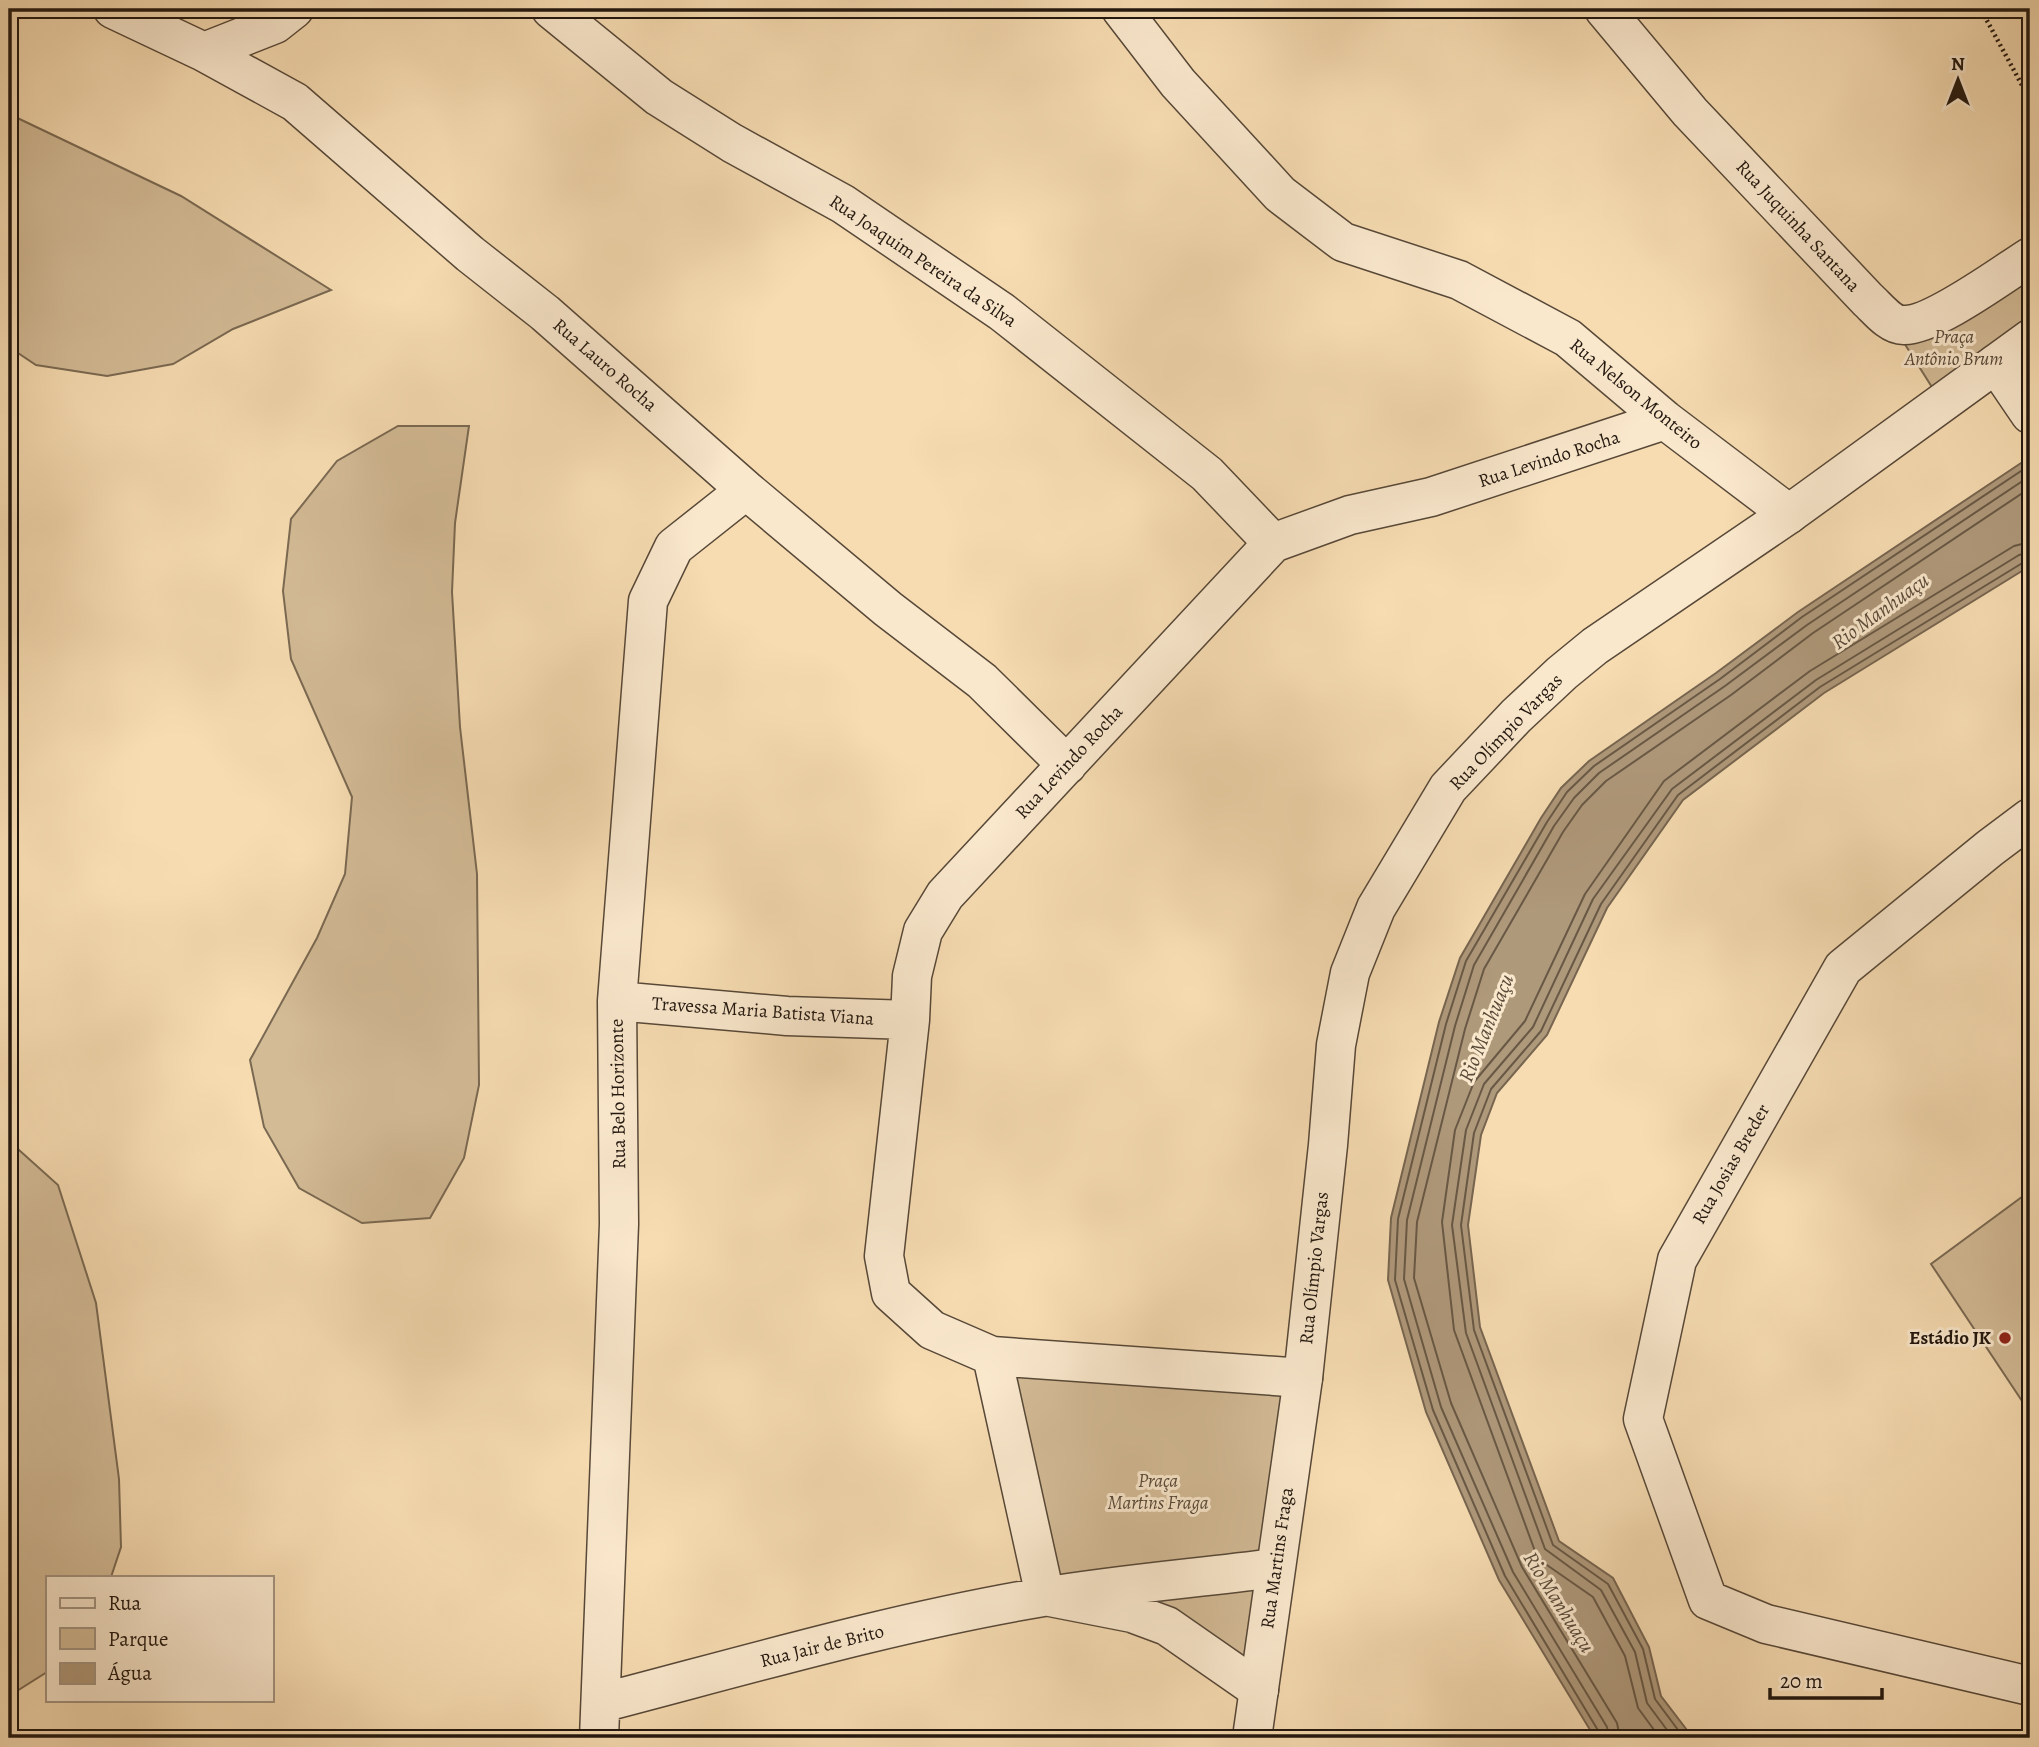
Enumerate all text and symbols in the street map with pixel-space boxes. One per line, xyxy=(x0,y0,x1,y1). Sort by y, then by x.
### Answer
north arrow xyxy=(1924,46,1994,116)
text: N xyxy=(1951,51,1965,77)
street label: Rua Juquinha Santana xyxy=(1730,154,1866,298)
street label: Rua Joaquim Pereira da Silva xyxy=(824,188,1022,334)
street label: Rua Lauro Rocha xyxy=(547,312,663,418)
park label: Praça Antônio Brum xyxy=(1904,324,2003,372)
street label: Rua Nelson Monteiro xyxy=(1564,332,1708,456)
street label: Rua Levindo Rocha xyxy=(1475,424,1623,494)
water label: Rio Manhuaçu xyxy=(1826,566,1934,656)
street label: Rua Olímpio Vargas xyxy=(1443,668,1569,796)
street label: Rua Levindo Rocha xyxy=(1009,699,1129,825)
water label: Rio Manhuaçu xyxy=(1452,970,1520,1086)
street label: Travessa Maria Batista Viana xyxy=(651,990,875,1032)
street label: Rua Belo Horizonte xyxy=(604,1018,632,1170)
street label: Rua Josias Breder xyxy=(1686,1099,1776,1229)
street label: Rua Olímpio Vargas xyxy=(1293,1190,1335,1346)
place label: Estádio JK xyxy=(1909,1325,1992,1351)
marker: Estádio JK xyxy=(1997,1330,2013,1346)
park label: Praça Martins Fraga xyxy=(1107,1468,1209,1516)
street label: Rua Martins Fraga xyxy=(1254,1485,1300,1631)
water label: Rio Manhuaçu xyxy=(1517,1546,1601,1658)
legend xyxy=(46,1576,273,1702)
text: Rua xyxy=(108,1589,142,1617)
street label: Rua Jair de Brito xyxy=(757,1618,887,1674)
text: Parque xyxy=(108,1625,168,1653)
scale bar xyxy=(1770,1656,1882,1700)
text: Água xyxy=(107,1659,152,1687)
text: 20 m xyxy=(1780,1667,1823,1695)

